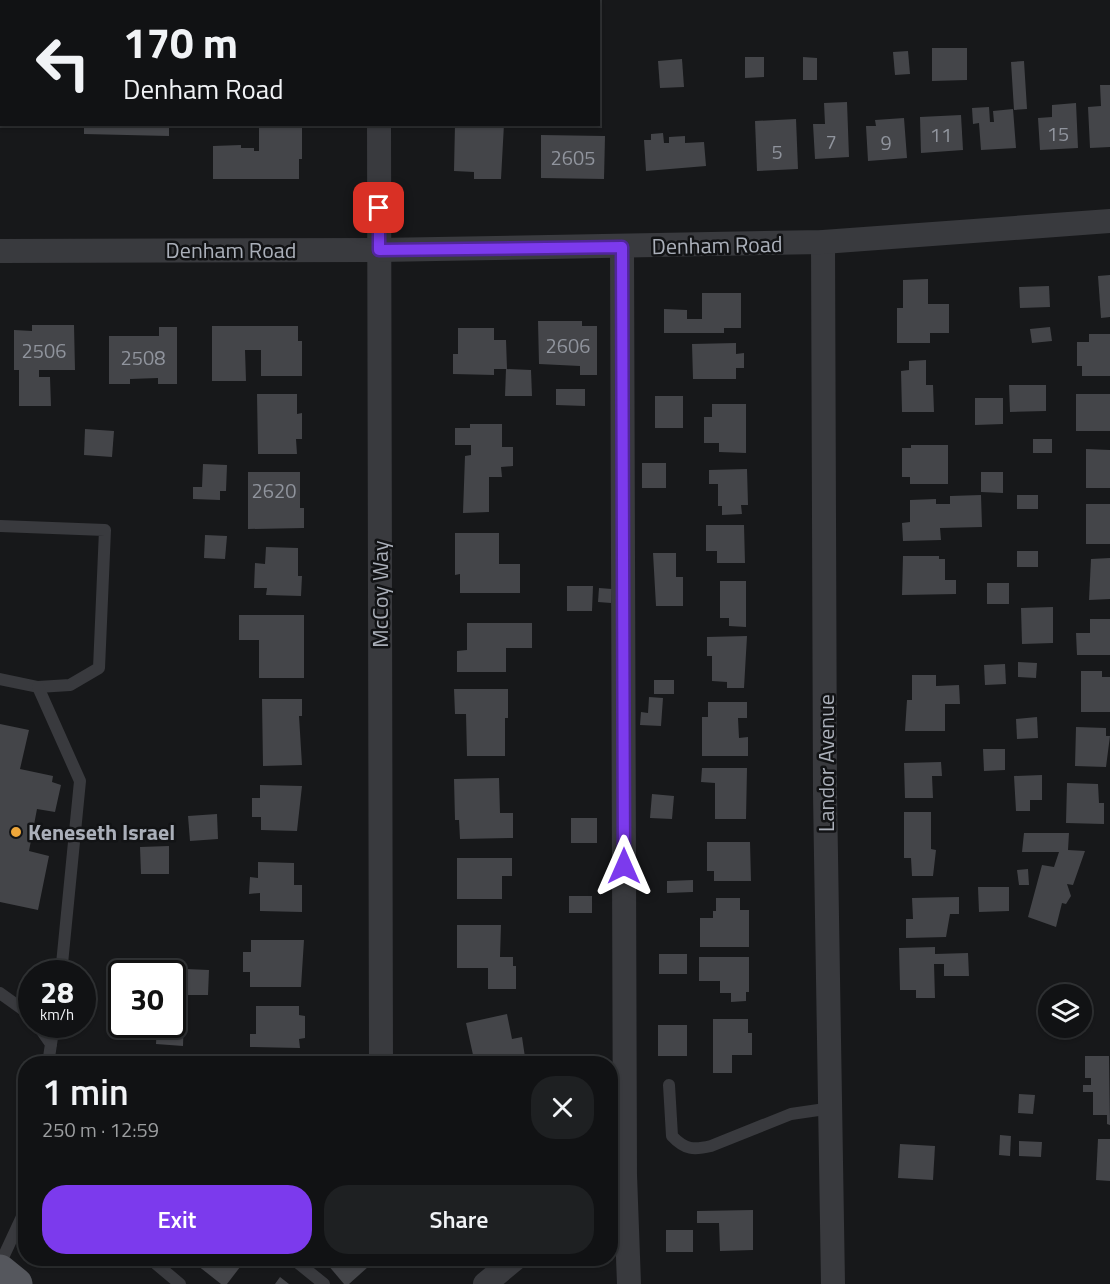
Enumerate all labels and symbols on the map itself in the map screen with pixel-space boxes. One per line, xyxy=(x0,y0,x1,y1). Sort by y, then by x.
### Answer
house number: 15 xyxy=(1047,118,1069,149)
house number: 11 xyxy=(930,119,952,150)
house number: 7 xyxy=(825,126,837,157)
house number: 9 xyxy=(880,127,892,158)
house number: 5 xyxy=(771,136,783,167)
house number: 2605 xyxy=(551,142,595,173)
pin xyxy=(353,182,404,233)
street label: Denham Road xyxy=(651,227,783,263)
street label: Denham Road xyxy=(166,233,296,267)
house number: 2606 xyxy=(546,330,590,361)
house number: 2506 xyxy=(22,335,66,366)
house number: 2508 xyxy=(121,342,165,373)
house number: 2620 xyxy=(252,475,296,506)
street label: McCoy Way xyxy=(363,540,397,648)
street label: Landor Avenue xyxy=(809,694,843,832)
place label: Keneseth Israel xyxy=(28,815,175,849)
marker: Keneseth Israel xyxy=(9,825,23,839)
position arrow xyxy=(592,834,656,898)
speed limit sign: 30 xyxy=(108,960,186,1038)

